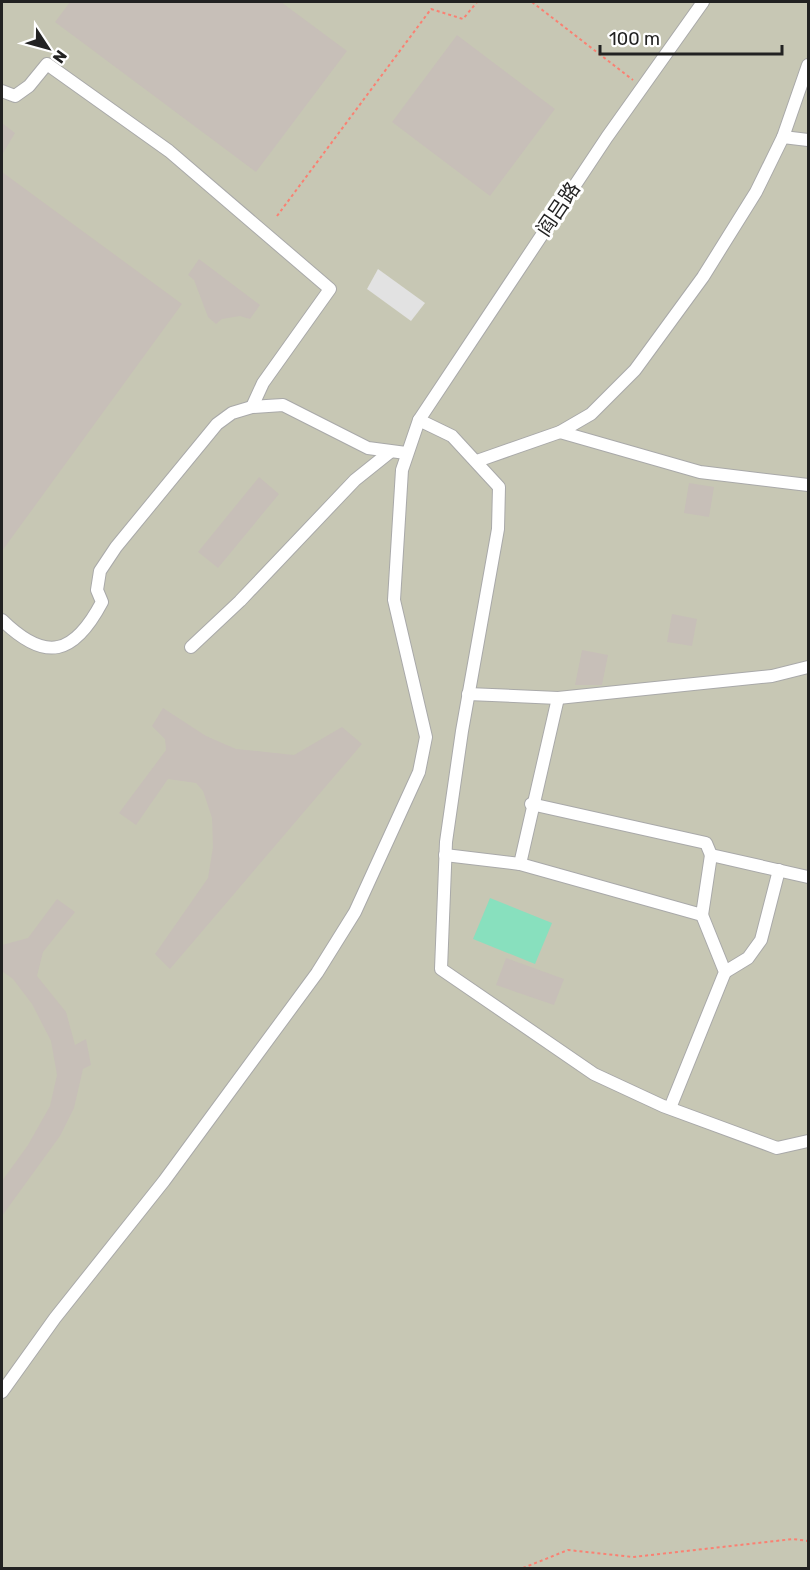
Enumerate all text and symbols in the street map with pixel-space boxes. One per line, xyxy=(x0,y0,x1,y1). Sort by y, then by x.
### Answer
north arrow xyxy=(18,18,78,78)
scale bar xyxy=(600,18,782,56)
text: 100 m xyxy=(609,28,660,50)
text: N xyxy=(49,46,71,67)
street label: 阎吕路 xyxy=(531,177,585,241)

